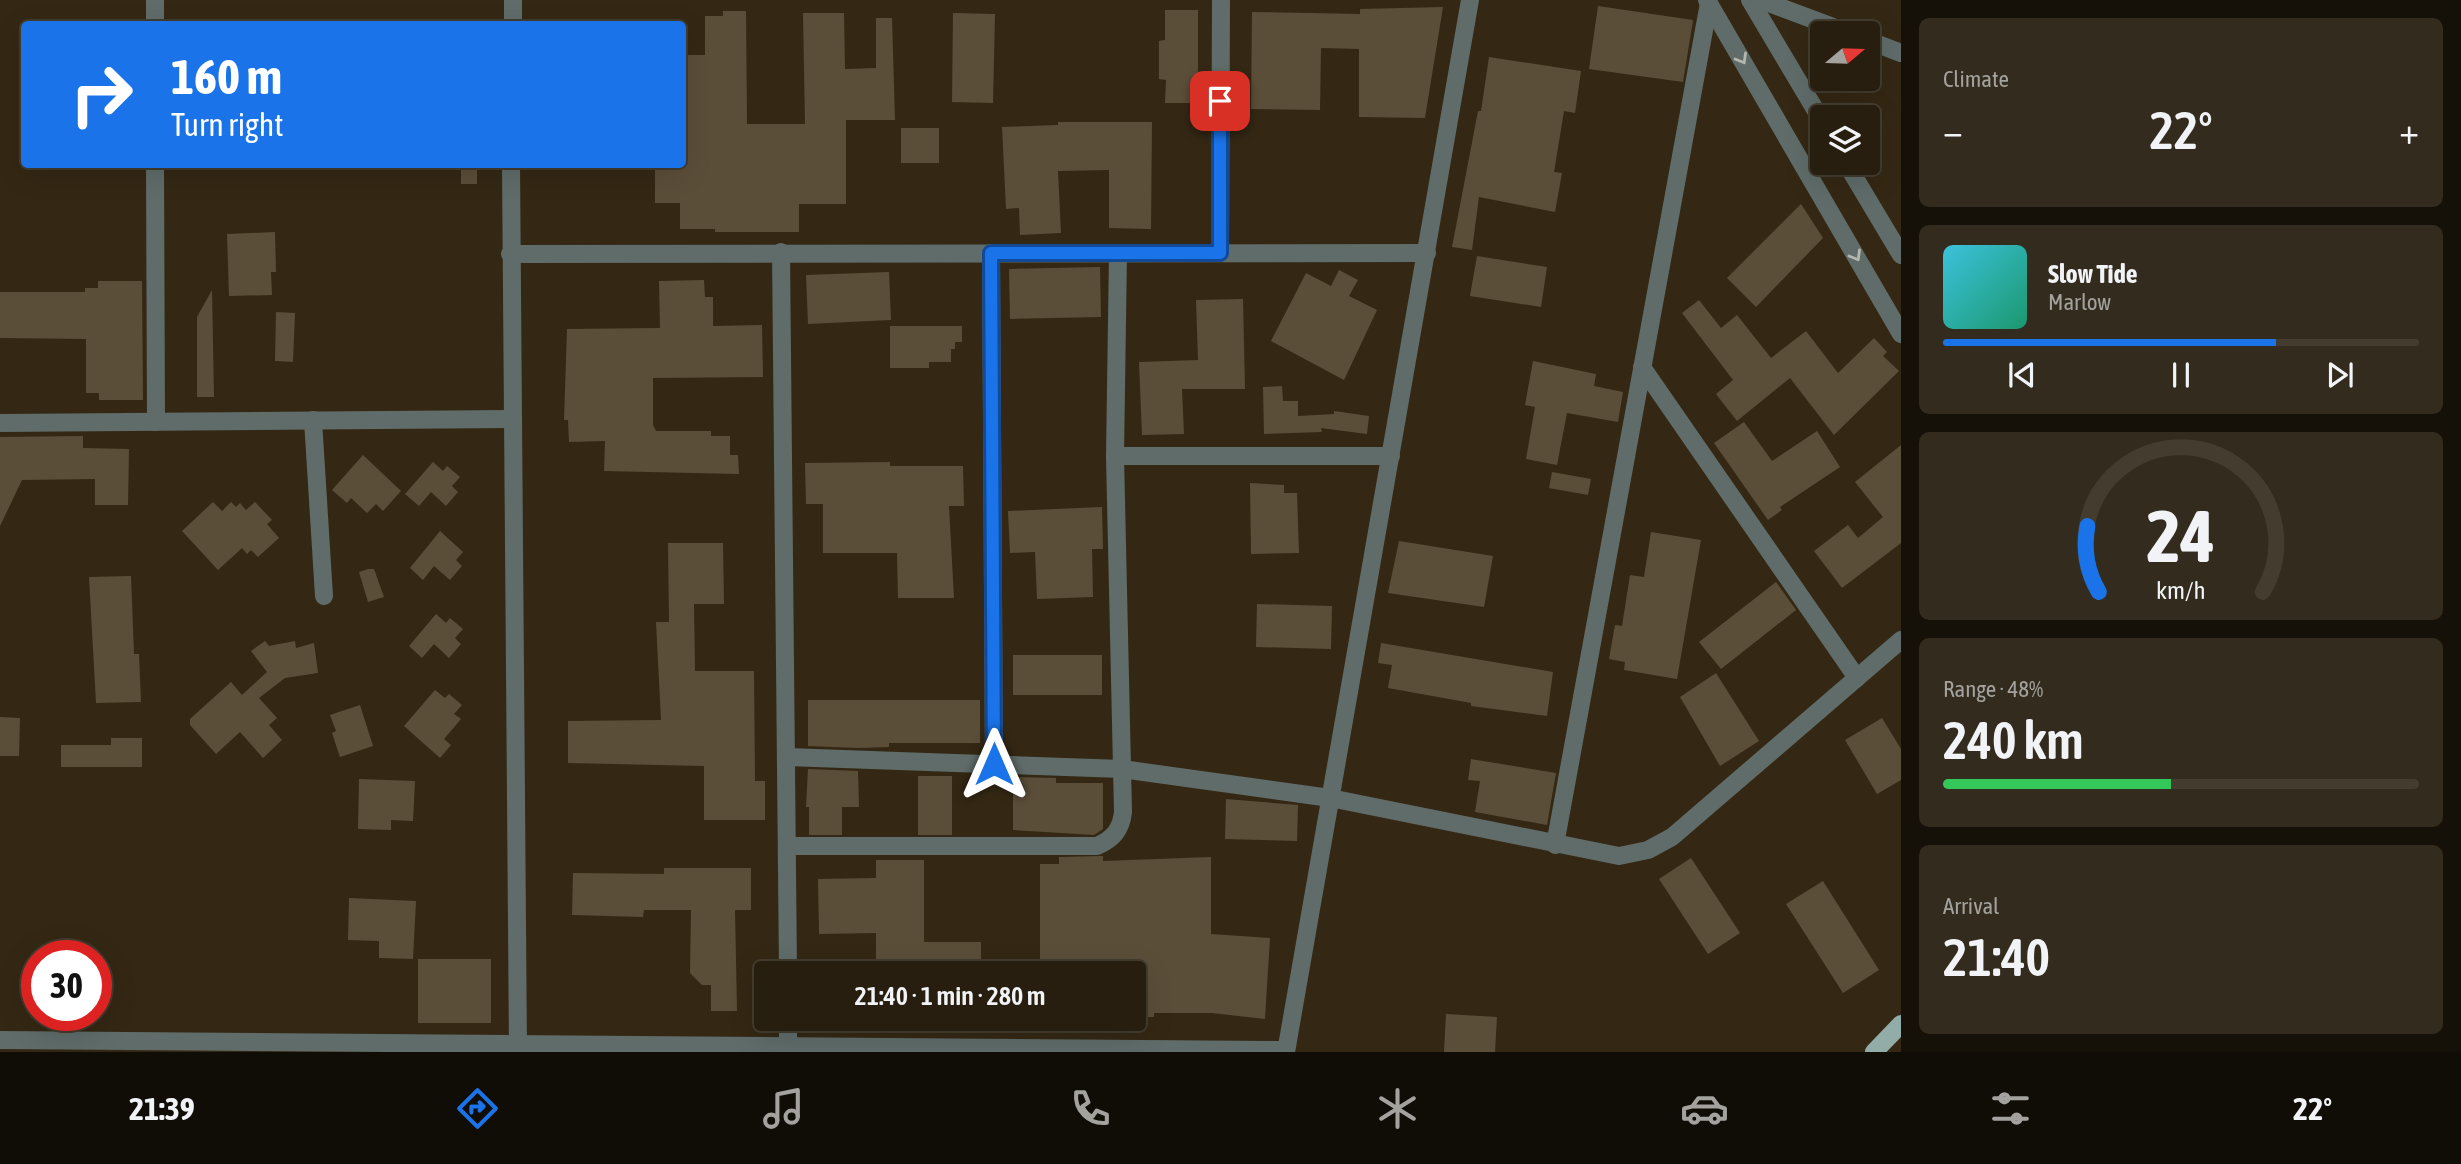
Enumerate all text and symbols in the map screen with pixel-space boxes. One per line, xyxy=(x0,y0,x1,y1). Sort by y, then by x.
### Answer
north arrow xyxy=(1810,21,1880,91)
map controls xyxy=(1810,21,1880,175)
text: 160 m xyxy=(171,48,282,104)
icon: right xyxy=(56,49,147,140)
one-way arrow xyxy=(1733,51,1746,64)
text: Climate xyxy=(1943,66,2009,92)
pin xyxy=(1190,71,1250,131)
icon: arrive xyxy=(1201,82,1239,120)
text: 22° xyxy=(2149,100,2213,160)
button: layers xyxy=(1810,105,1880,175)
text: Turn right xyxy=(171,106,284,143)
text: − xyxy=(1943,109,1963,152)
text: + xyxy=(2399,109,2419,152)
one-way arrow xyxy=(1847,248,1860,261)
text: Slow Tide xyxy=(2048,259,2138,289)
text: Marlow xyxy=(2048,289,2111,315)
icon: previous xyxy=(2003,356,2041,394)
icon: pause xyxy=(2162,356,2200,394)
icon: next xyxy=(2321,356,2359,394)
text: 24 xyxy=(2147,494,2215,577)
text: km/h xyxy=(2156,576,2206,604)
text: Range · 48% xyxy=(1943,676,2043,702)
text: 240 km xyxy=(1943,710,2084,770)
position arrow xyxy=(957,727,1031,801)
text: Arrival xyxy=(1943,893,1999,919)
text: 21:40 xyxy=(1943,927,2050,987)
speed limit sign: 30 xyxy=(21,940,112,1031)
text: 21:40 · 1 min · 280 m xyxy=(855,981,1045,1011)
icon: directions xyxy=(453,1084,502,1133)
icon: music xyxy=(759,1084,808,1133)
icon: phone xyxy=(1066,1084,1115,1133)
icon: climate xyxy=(1373,1084,1422,1133)
icon: car xyxy=(1680,1084,1729,1133)
icon: filters xyxy=(1986,1084,2035,1133)
text: 21:39 xyxy=(129,1090,195,1127)
text: 22° xyxy=(2293,1090,2332,1127)

